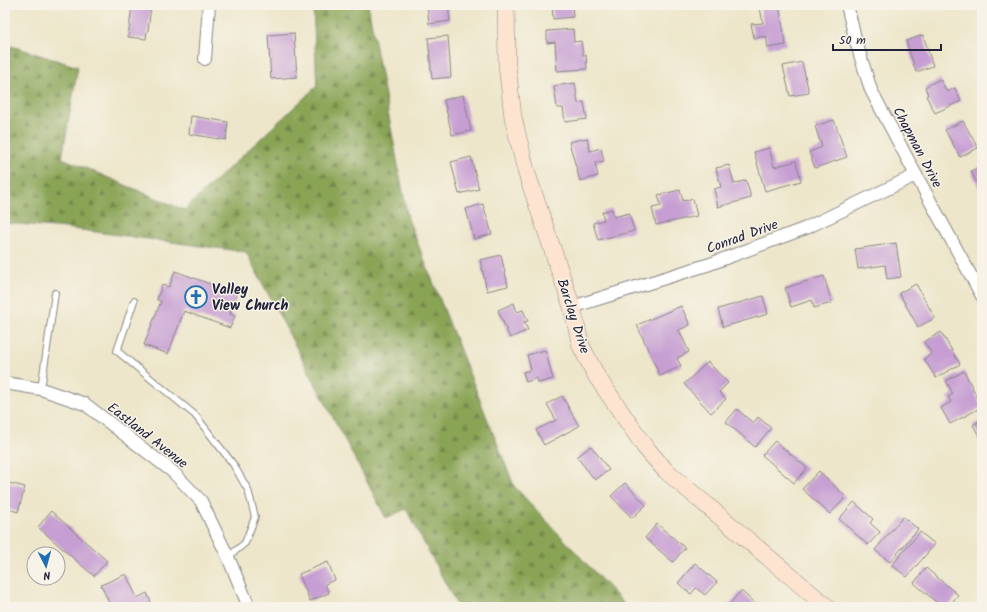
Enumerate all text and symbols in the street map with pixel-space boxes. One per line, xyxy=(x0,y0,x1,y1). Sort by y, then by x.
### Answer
scale bar xyxy=(833,26,941,52)
text: 50 m xyxy=(839,31,866,50)
street label: Chapman Drive xyxy=(886,103,948,193)
street label: Conrad Drive xyxy=(703,214,782,260)
street label: Barclay Drive xyxy=(551,276,596,357)
place label: Valley View Church xyxy=(212,279,288,317)
church icon: Valley View Church xyxy=(183,284,209,310)
street label: Eastland Avenue xyxy=(102,397,193,475)
north arrow xyxy=(26,546,66,586)
text: N xyxy=(42,566,51,584)

